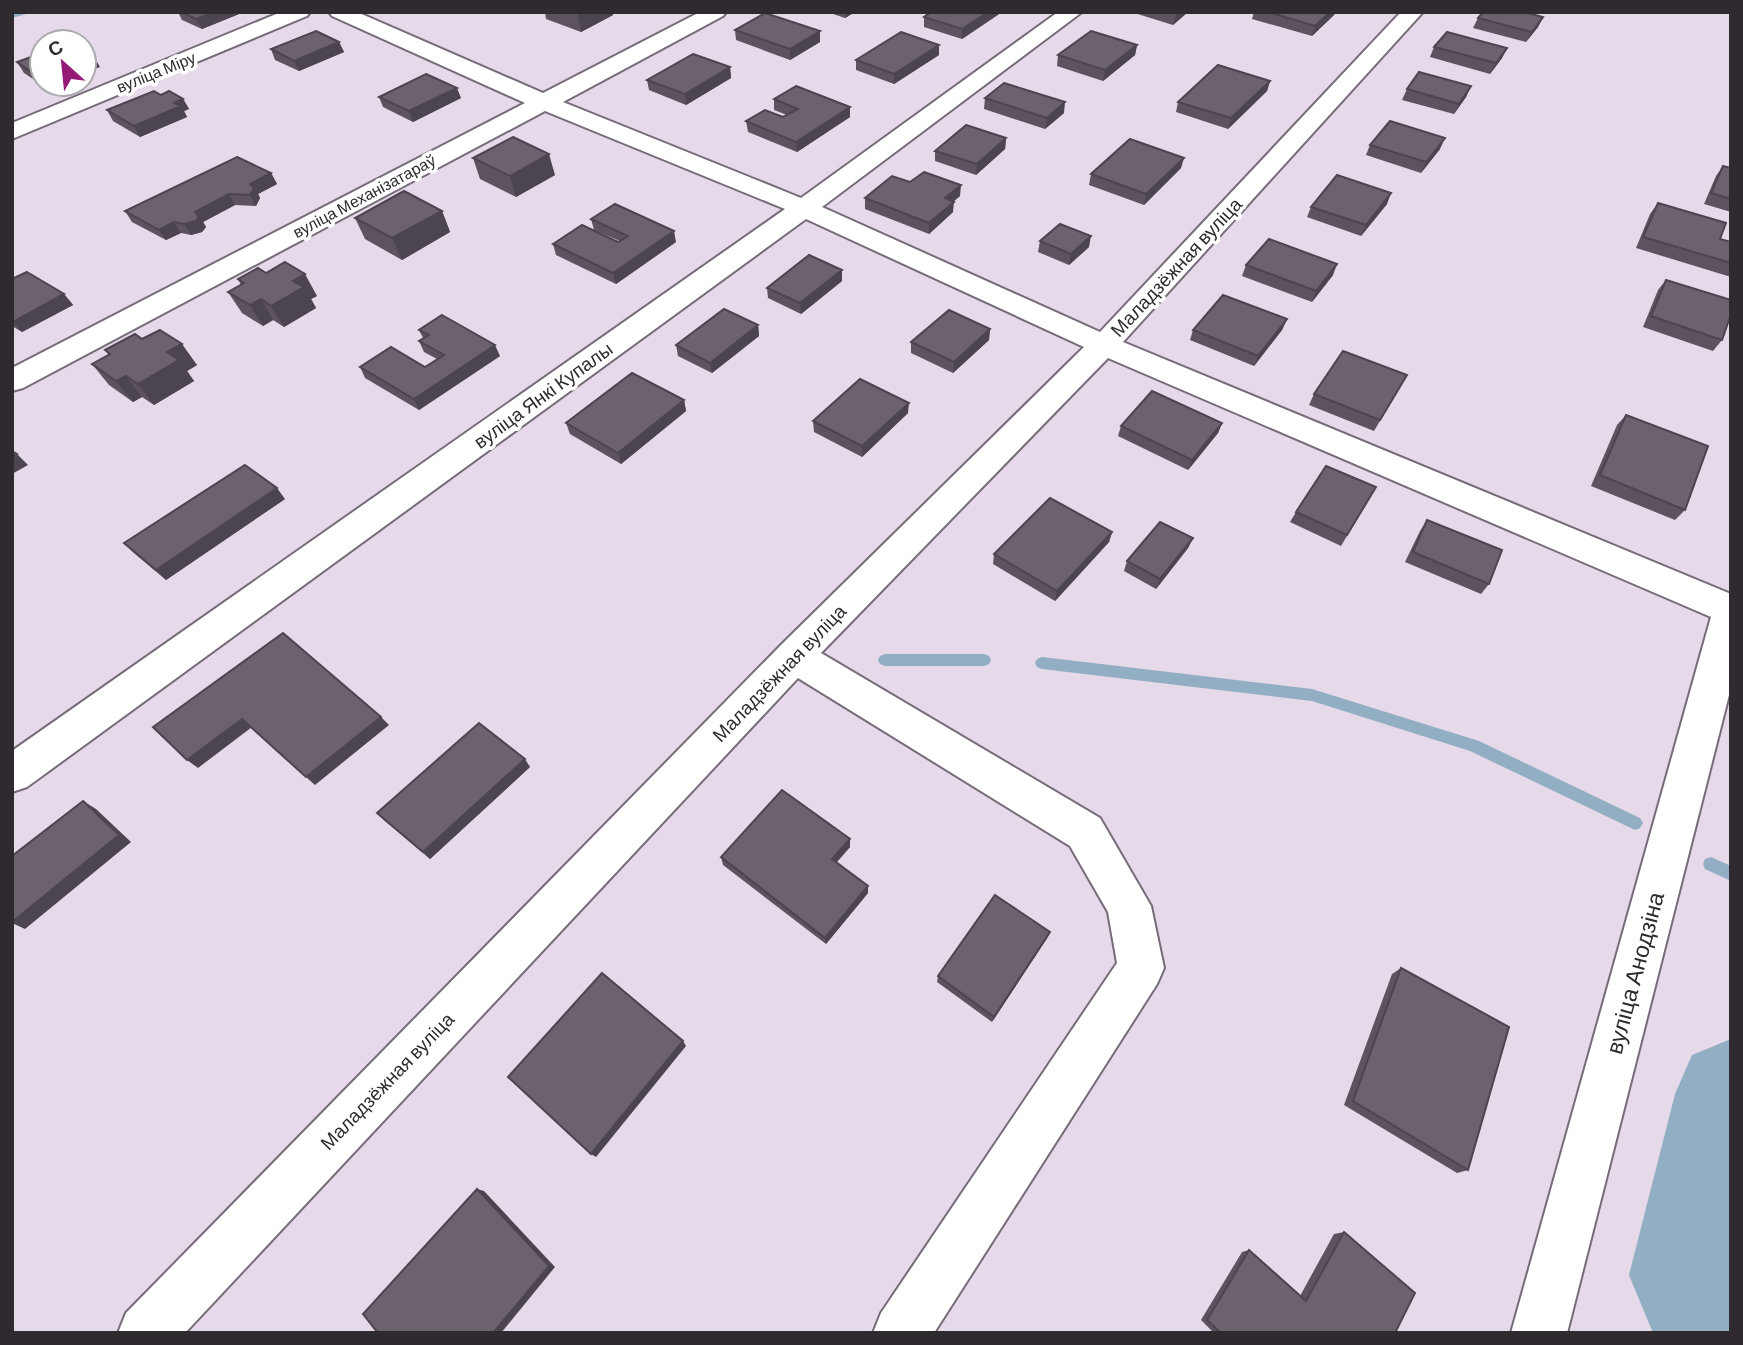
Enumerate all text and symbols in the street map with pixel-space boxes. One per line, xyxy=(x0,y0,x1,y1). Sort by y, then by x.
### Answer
north arrow xyxy=(28,28,98,98)
text: С xyxy=(44,34,67,61)
street label: вуліца Міру xyxy=(114,47,198,96)
street label: вуліца Механізатараў xyxy=(289,150,438,241)
street label: Маладзёжная вуліца xyxy=(1105,192,1246,341)
street label: вуліца Янкі Купалы xyxy=(469,336,617,453)
street label: Маладзёжная вуліца xyxy=(707,599,850,746)
street label: вуліца Анодзіна xyxy=(1599,888,1669,1057)
street label: Маладзёжная вуліца xyxy=(315,1007,458,1154)

